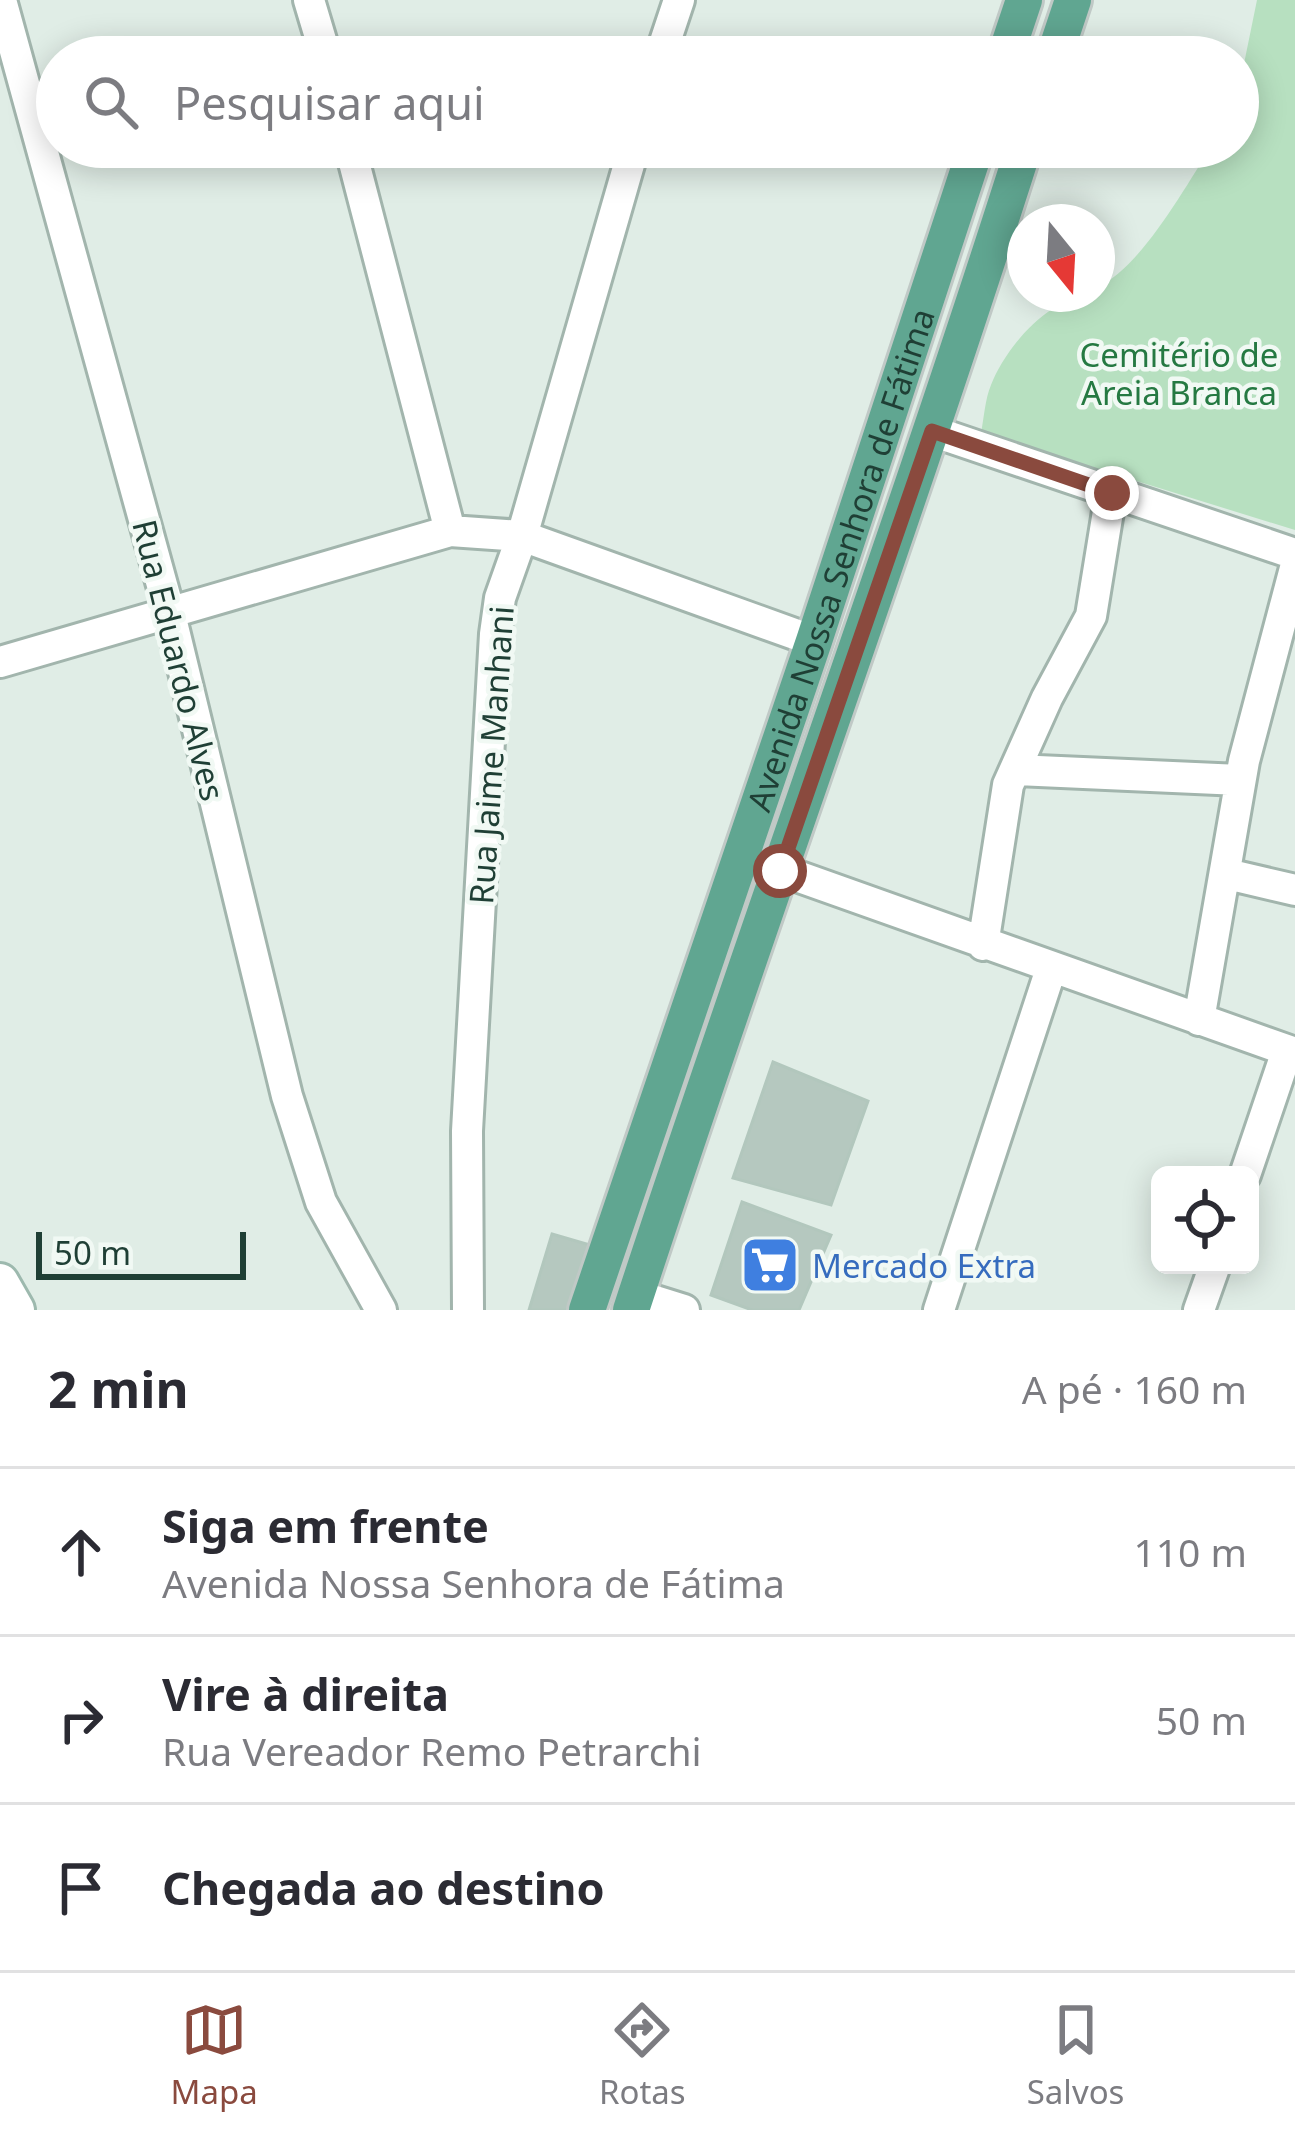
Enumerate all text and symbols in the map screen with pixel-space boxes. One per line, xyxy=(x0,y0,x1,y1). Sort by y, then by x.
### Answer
search box xyxy=(36,36,1259,168)
icon: search xyxy=(78,69,144,135)
text: Pesquisar aqui xyxy=(174,72,485,133)
north arrow xyxy=(1007,204,1115,312)
street label: Avenida Nossa Senhora de Fátima xyxy=(735,302,944,817)
park label: Cemitério de Areia Branca xyxy=(1080,332,1278,415)
route end xyxy=(1085,466,1139,520)
street label: Rua Eduardo Alves xyxy=(122,515,236,805)
street label: Rua Jaime Manhani xyxy=(458,604,524,906)
route start xyxy=(753,844,807,898)
map controls xyxy=(1151,1166,1259,1274)
button: locate xyxy=(1151,1166,1259,1274)
scale bar xyxy=(36,1226,246,1279)
text: 50 m xyxy=(54,1230,131,1275)
supermarket icon: Mercado Extra xyxy=(739,1234,801,1296)
place label: Mercado Extra xyxy=(812,1243,1036,1288)
text: 2 min xyxy=(48,1353,189,1423)
text: A pé · 160 m xyxy=(1022,1362,1247,1415)
text: Siga em frente xyxy=(162,1495,489,1556)
icon: ahead xyxy=(48,1519,114,1585)
text: 110 m xyxy=(1133,1525,1247,1578)
text: Avenida Nossa Senhora de Fátima xyxy=(162,1556,785,1609)
text: Vire à direita xyxy=(162,1663,449,1724)
icon: right xyxy=(48,1687,114,1753)
text: 50 m xyxy=(1156,1693,1247,1746)
text: Rua Vereador Remo Petrarchi xyxy=(162,1724,702,1777)
icon: arrive xyxy=(48,1855,114,1921)
text: Chegada ao destino xyxy=(162,1857,605,1918)
tab: Mapa xyxy=(171,1997,258,2114)
tab: Rotas xyxy=(599,1997,686,2114)
tab: Salvos xyxy=(1027,1997,1124,2114)

